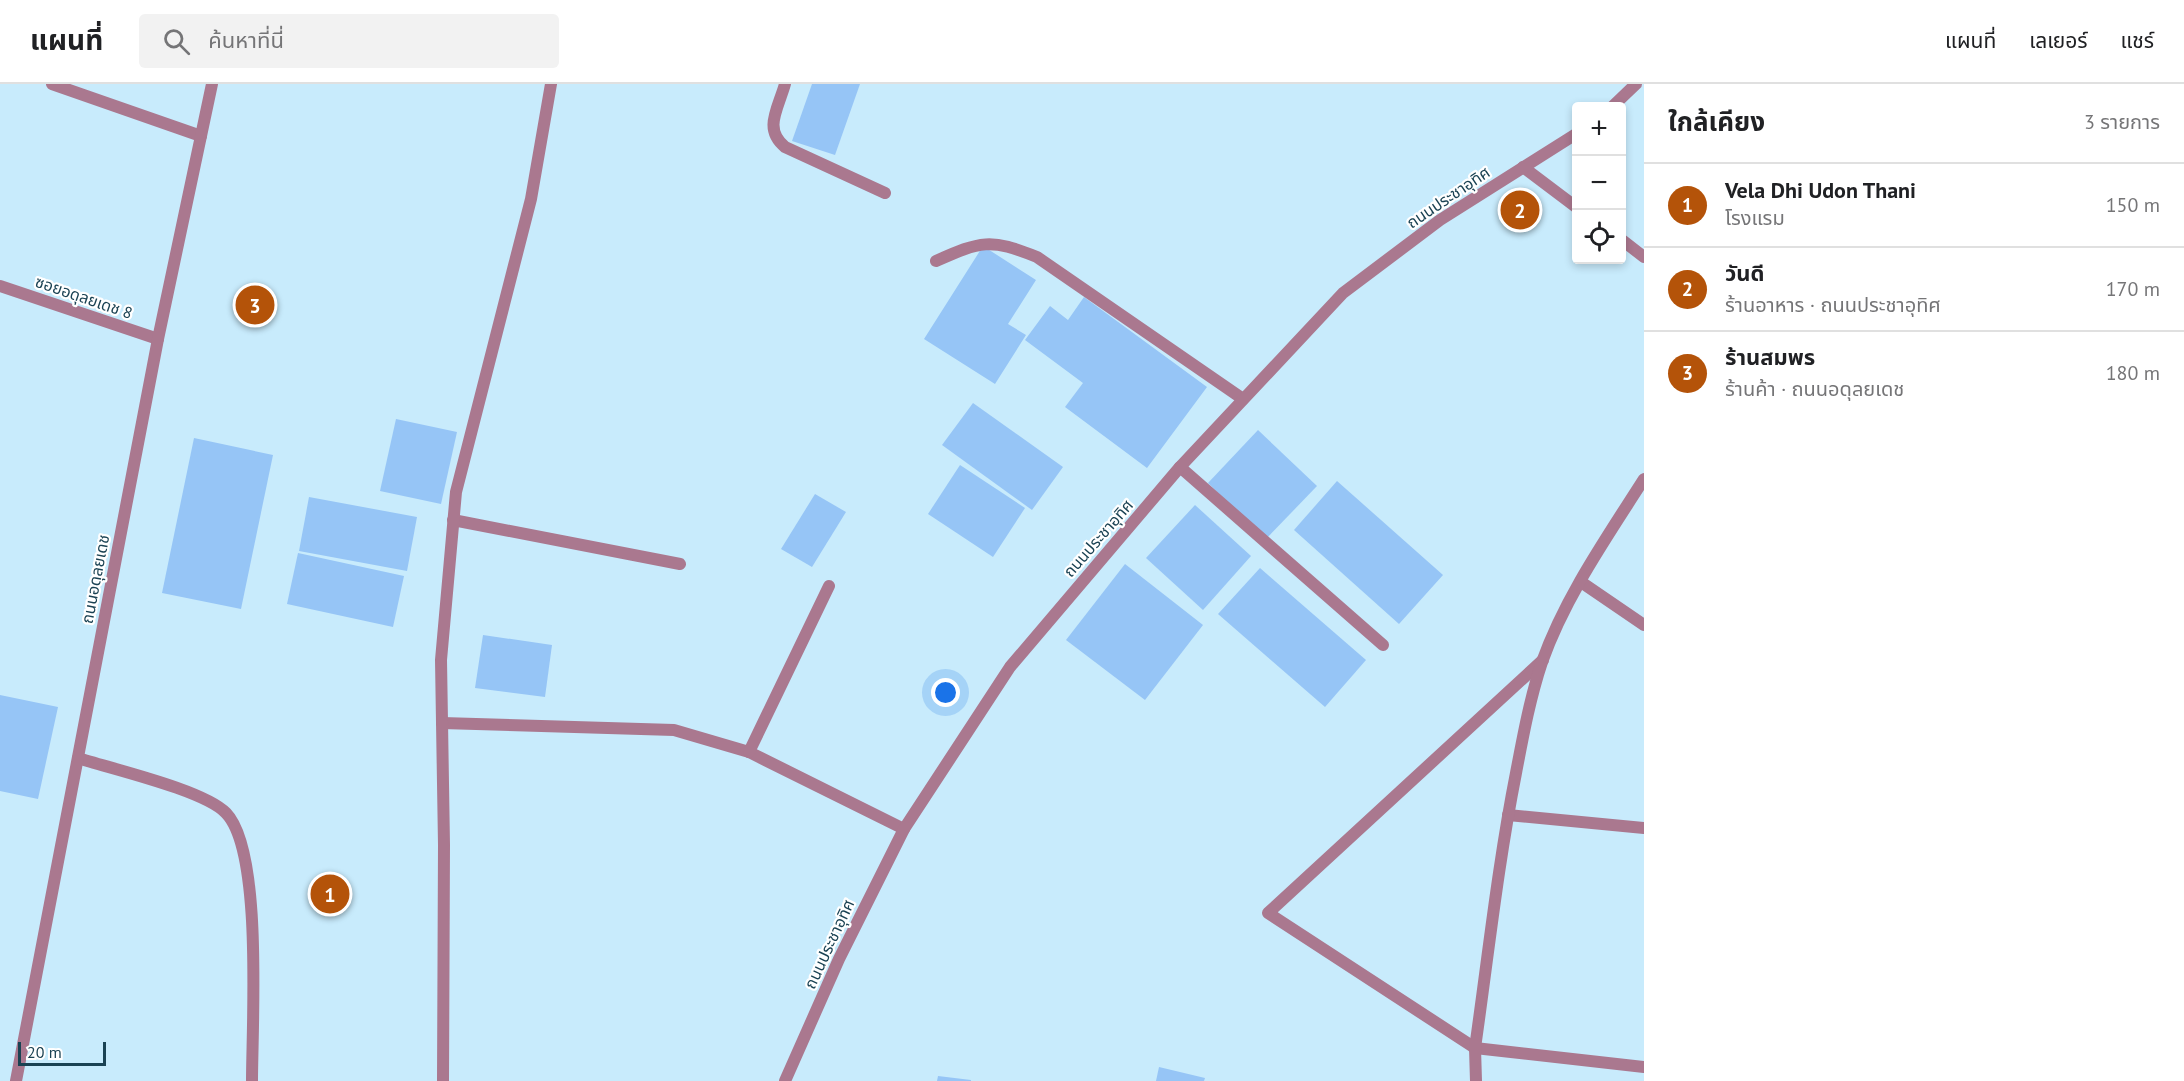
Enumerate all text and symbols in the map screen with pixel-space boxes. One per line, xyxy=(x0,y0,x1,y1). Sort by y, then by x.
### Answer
search box xyxy=(139,14,559,68)
text: แผนที่ xyxy=(30,21,103,58)
icon: search xyxy=(160,25,193,58)
text: ค้นหาที่นี่ xyxy=(208,26,284,54)
text: แผนที่ xyxy=(1945,27,1996,54)
text: เลเยอร์ xyxy=(2029,27,2088,54)
text: แชร์ xyxy=(2121,27,2154,54)
map controls xyxy=(1572,102,1626,264)
button: + xyxy=(1572,102,1626,156)
text: ใกล้เคียง xyxy=(1668,105,1765,138)
text: 3 รายการ xyxy=(2084,109,2160,135)
button: − xyxy=(1572,156,1626,210)
street label: ถนนประชาอุทิศ xyxy=(1402,162,1494,232)
text: Vela Dhi Udon Thani xyxy=(1725,176,1916,204)
pin: 2 xyxy=(1500,188,1540,232)
text: 1 xyxy=(1682,192,1693,218)
text: 150 m xyxy=(2106,192,2160,218)
text: โรงแรม xyxy=(1725,205,1785,231)
button: locate xyxy=(1572,210,1626,264)
text: วันดี xyxy=(1725,259,1764,287)
street label: ซอยอดุลยเดช 8 xyxy=(33,271,135,323)
text: 2 xyxy=(1682,276,1693,302)
text: 170 m xyxy=(2106,276,2160,302)
pin: 3 xyxy=(236,282,274,328)
text: ร้านอาหาร · ถนนประชาอุทิศ xyxy=(1725,292,1941,318)
text: ร้านสมพร xyxy=(1725,343,1815,371)
text: 3 xyxy=(1682,360,1693,386)
text: 180 m xyxy=(2106,360,2160,386)
text: ร้านค้า · ถนนอดุลยเดช xyxy=(1725,376,1904,402)
street label: ถนนประชาอุทิศ xyxy=(1059,495,1137,581)
street label: ถนนอดุลยเดช xyxy=(77,533,113,625)
your location xyxy=(931,678,960,707)
pin: 1 xyxy=(310,872,350,916)
street label: ถนนประชาอุทิศ xyxy=(800,896,858,992)
scale bar xyxy=(18,1039,106,1066)
text: 20 m xyxy=(27,1042,62,1062)

